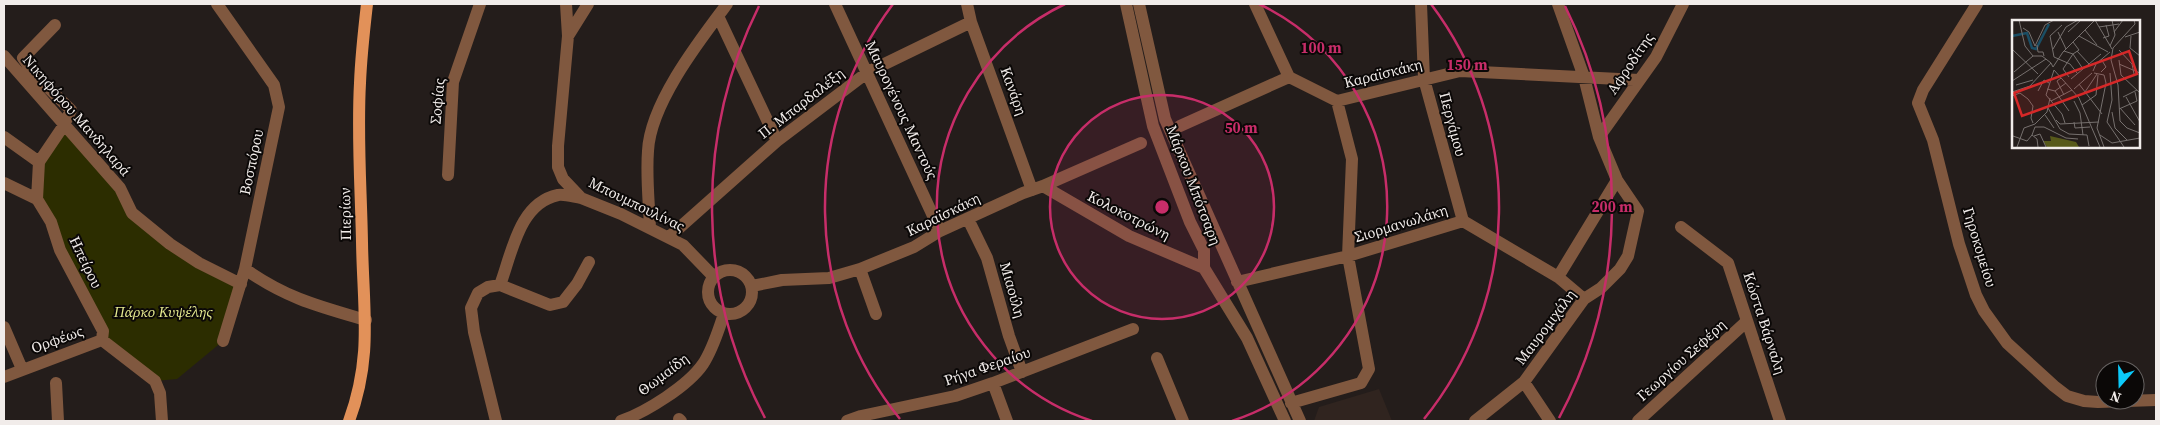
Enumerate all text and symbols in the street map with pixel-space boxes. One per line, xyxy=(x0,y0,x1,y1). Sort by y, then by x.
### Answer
inset map xyxy=(2012,20,2140,148)
street label: Αφροδίτης xyxy=(1602,28,1659,98)
street label: Μαυρογένους Μαντούς xyxy=(861,37,944,183)
text: 100 m xyxy=(1300,37,1342,58)
street label: Νικηφόρου Μανδηλαρά xyxy=(18,50,136,181)
street label: Καραϊσκάκη xyxy=(1342,53,1424,93)
text: 150 m xyxy=(1446,54,1488,75)
street label: Π. Μπαρδαλέξη xyxy=(753,63,849,143)
street label: Κανάρη xyxy=(996,64,1032,118)
street label: Σοφίας xyxy=(425,77,449,125)
street label: Περγάμου xyxy=(1434,89,1472,159)
text: 50 m xyxy=(1224,117,1258,138)
street label: Μάρκου Μπότσαρη xyxy=(1161,122,1227,248)
street label: Βοσπόρου xyxy=(234,127,268,197)
street label: Μπουμπουλίνας xyxy=(585,172,689,237)
street label: Κολοκοτρώνη xyxy=(1084,185,1174,245)
street label: Πιερίων xyxy=(334,187,356,241)
street label: Καραϊσκάκη xyxy=(903,187,983,241)
text: 200 m xyxy=(1591,196,1633,217)
centre of rings xyxy=(1153,198,1171,216)
street label: Σιορμανωλάκη xyxy=(1352,199,1450,247)
street label: Γηροκομείου xyxy=(1958,204,2002,290)
street label: Ηπείρου xyxy=(64,233,108,292)
street label: Μιαούλη xyxy=(995,260,1031,320)
street label: Κώστα Βάρναλη xyxy=(1739,269,1791,377)
street label: Μαυρομιχάλη xyxy=(1510,285,1580,369)
park label: Πάρκο Κυψέλης xyxy=(113,301,213,322)
street label: Γεωργίου Σεφέρη xyxy=(1632,314,1730,406)
street label: Ορφέως xyxy=(28,320,86,358)
street label: Ρήγα Φεραίου xyxy=(941,341,1033,391)
street label: Θωμαίδη xyxy=(633,348,693,400)
north arrow xyxy=(2095,360,2145,410)
text: N xyxy=(2107,386,2124,408)

